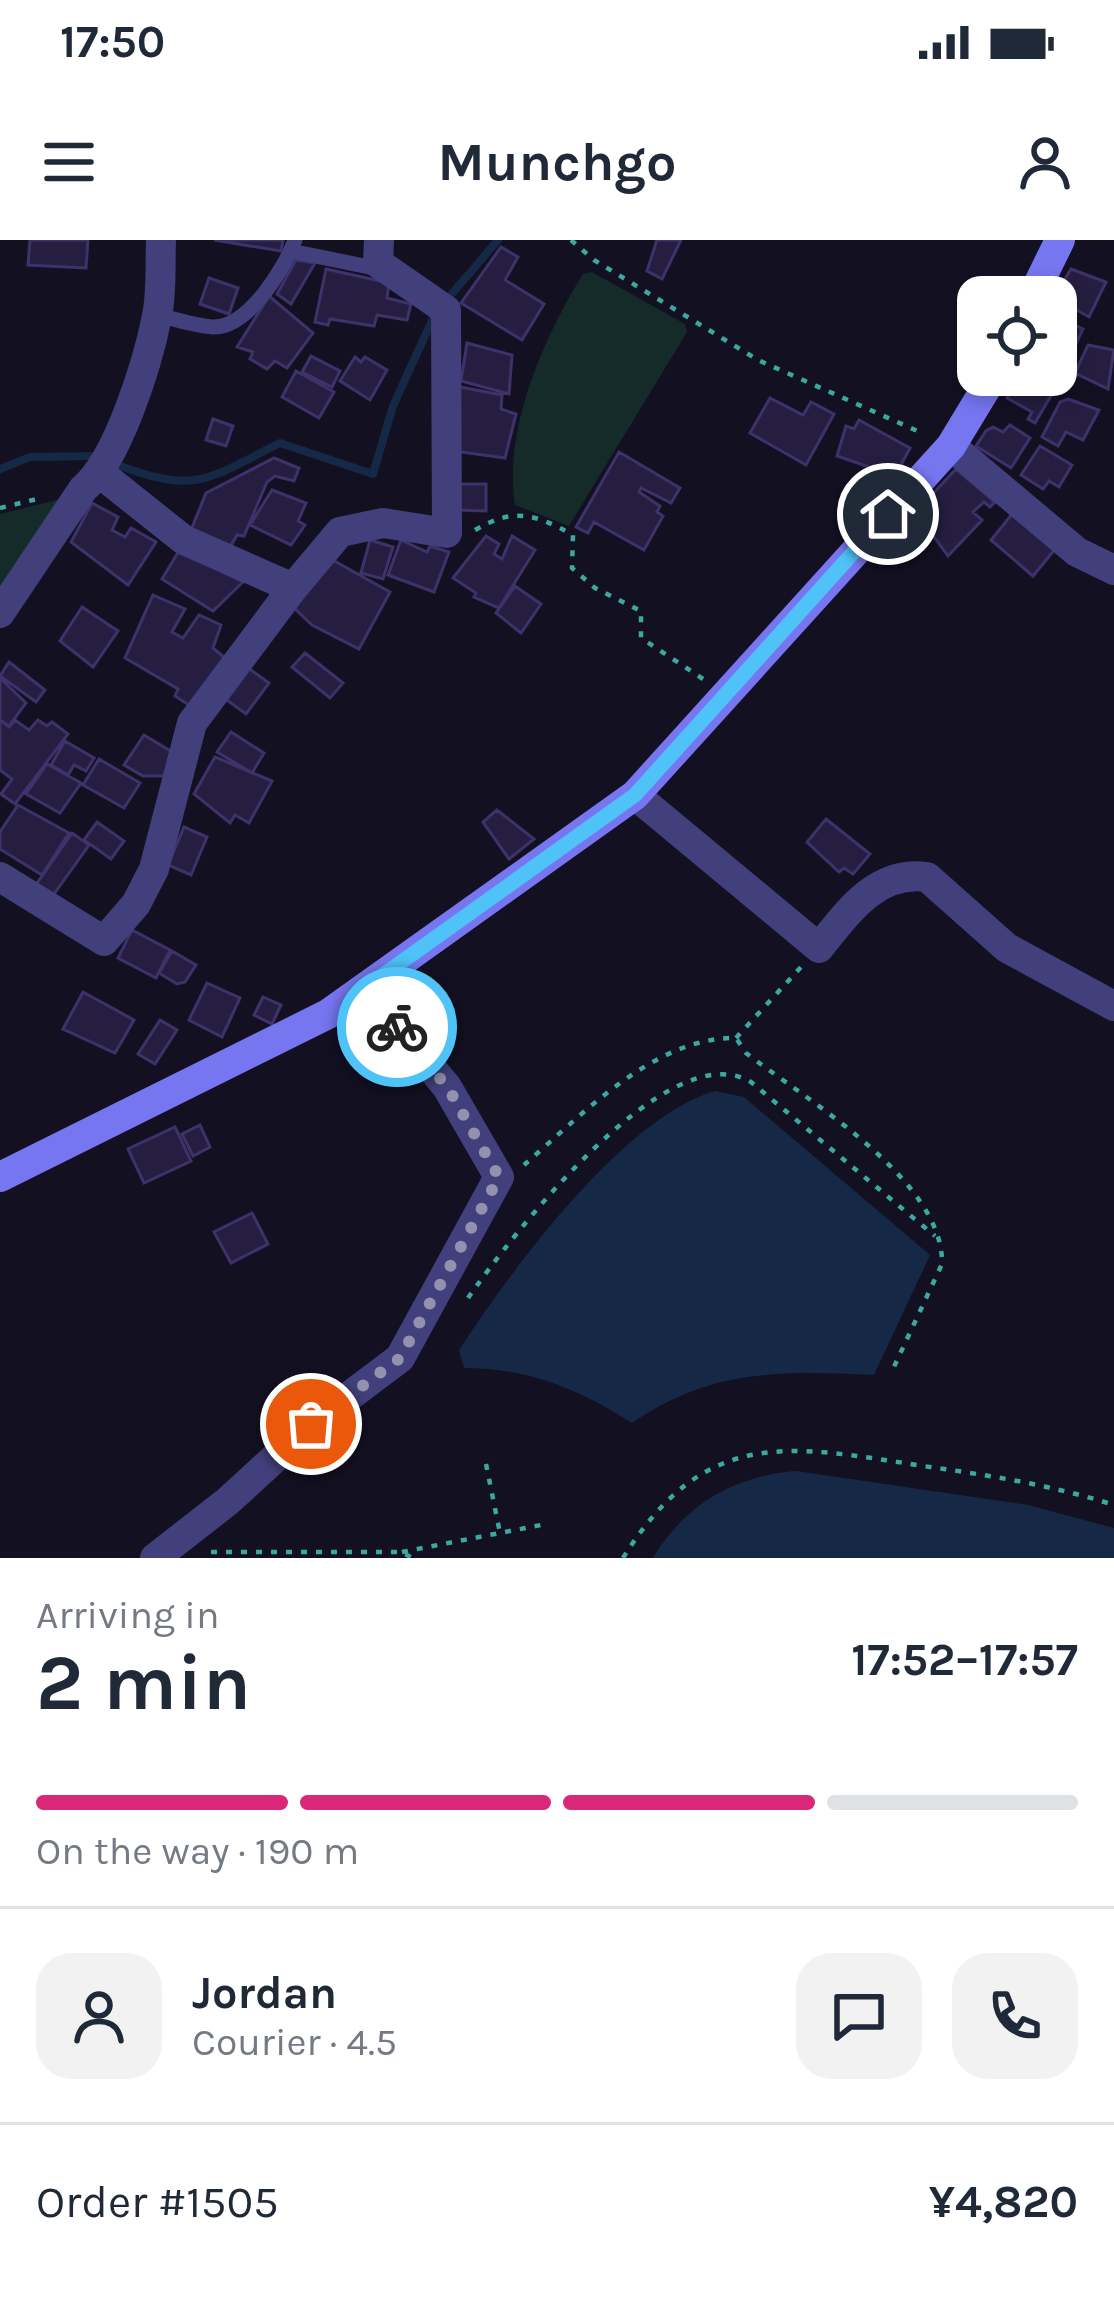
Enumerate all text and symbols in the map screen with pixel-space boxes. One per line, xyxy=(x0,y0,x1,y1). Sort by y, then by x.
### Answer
text: 17:50 xyxy=(60,16,165,68)
icon: menu xyxy=(36,129,102,195)
icon: person xyxy=(1012,129,1078,195)
text: Munchgo xyxy=(438,130,676,194)
map controls xyxy=(957,276,1077,396)
button: locate xyxy=(957,276,1077,396)
pin xyxy=(837,463,939,565)
icon: home xyxy=(855,481,921,547)
courier xyxy=(337,967,457,1087)
icon: bike xyxy=(364,994,430,1060)
pin xyxy=(260,1373,362,1475)
icon: bag xyxy=(278,1391,344,1457)
text: Arriving in xyxy=(36,1592,219,1638)
text: 17:52–17:57 xyxy=(851,1634,1078,1686)
text: 2 min xyxy=(36,1637,251,1729)
text: On the way · 190 m xyxy=(36,1828,359,1874)
button: person xyxy=(36,1953,162,2079)
button: chat xyxy=(796,1953,922,2079)
button: phone xyxy=(952,1953,1078,2079)
text: Jordan xyxy=(192,1967,337,2019)
text: Courier · 4.5 xyxy=(192,2019,397,2065)
text: Order #1505 xyxy=(36,2176,279,2228)
text: ¥4,820 xyxy=(929,2176,1078,2228)

